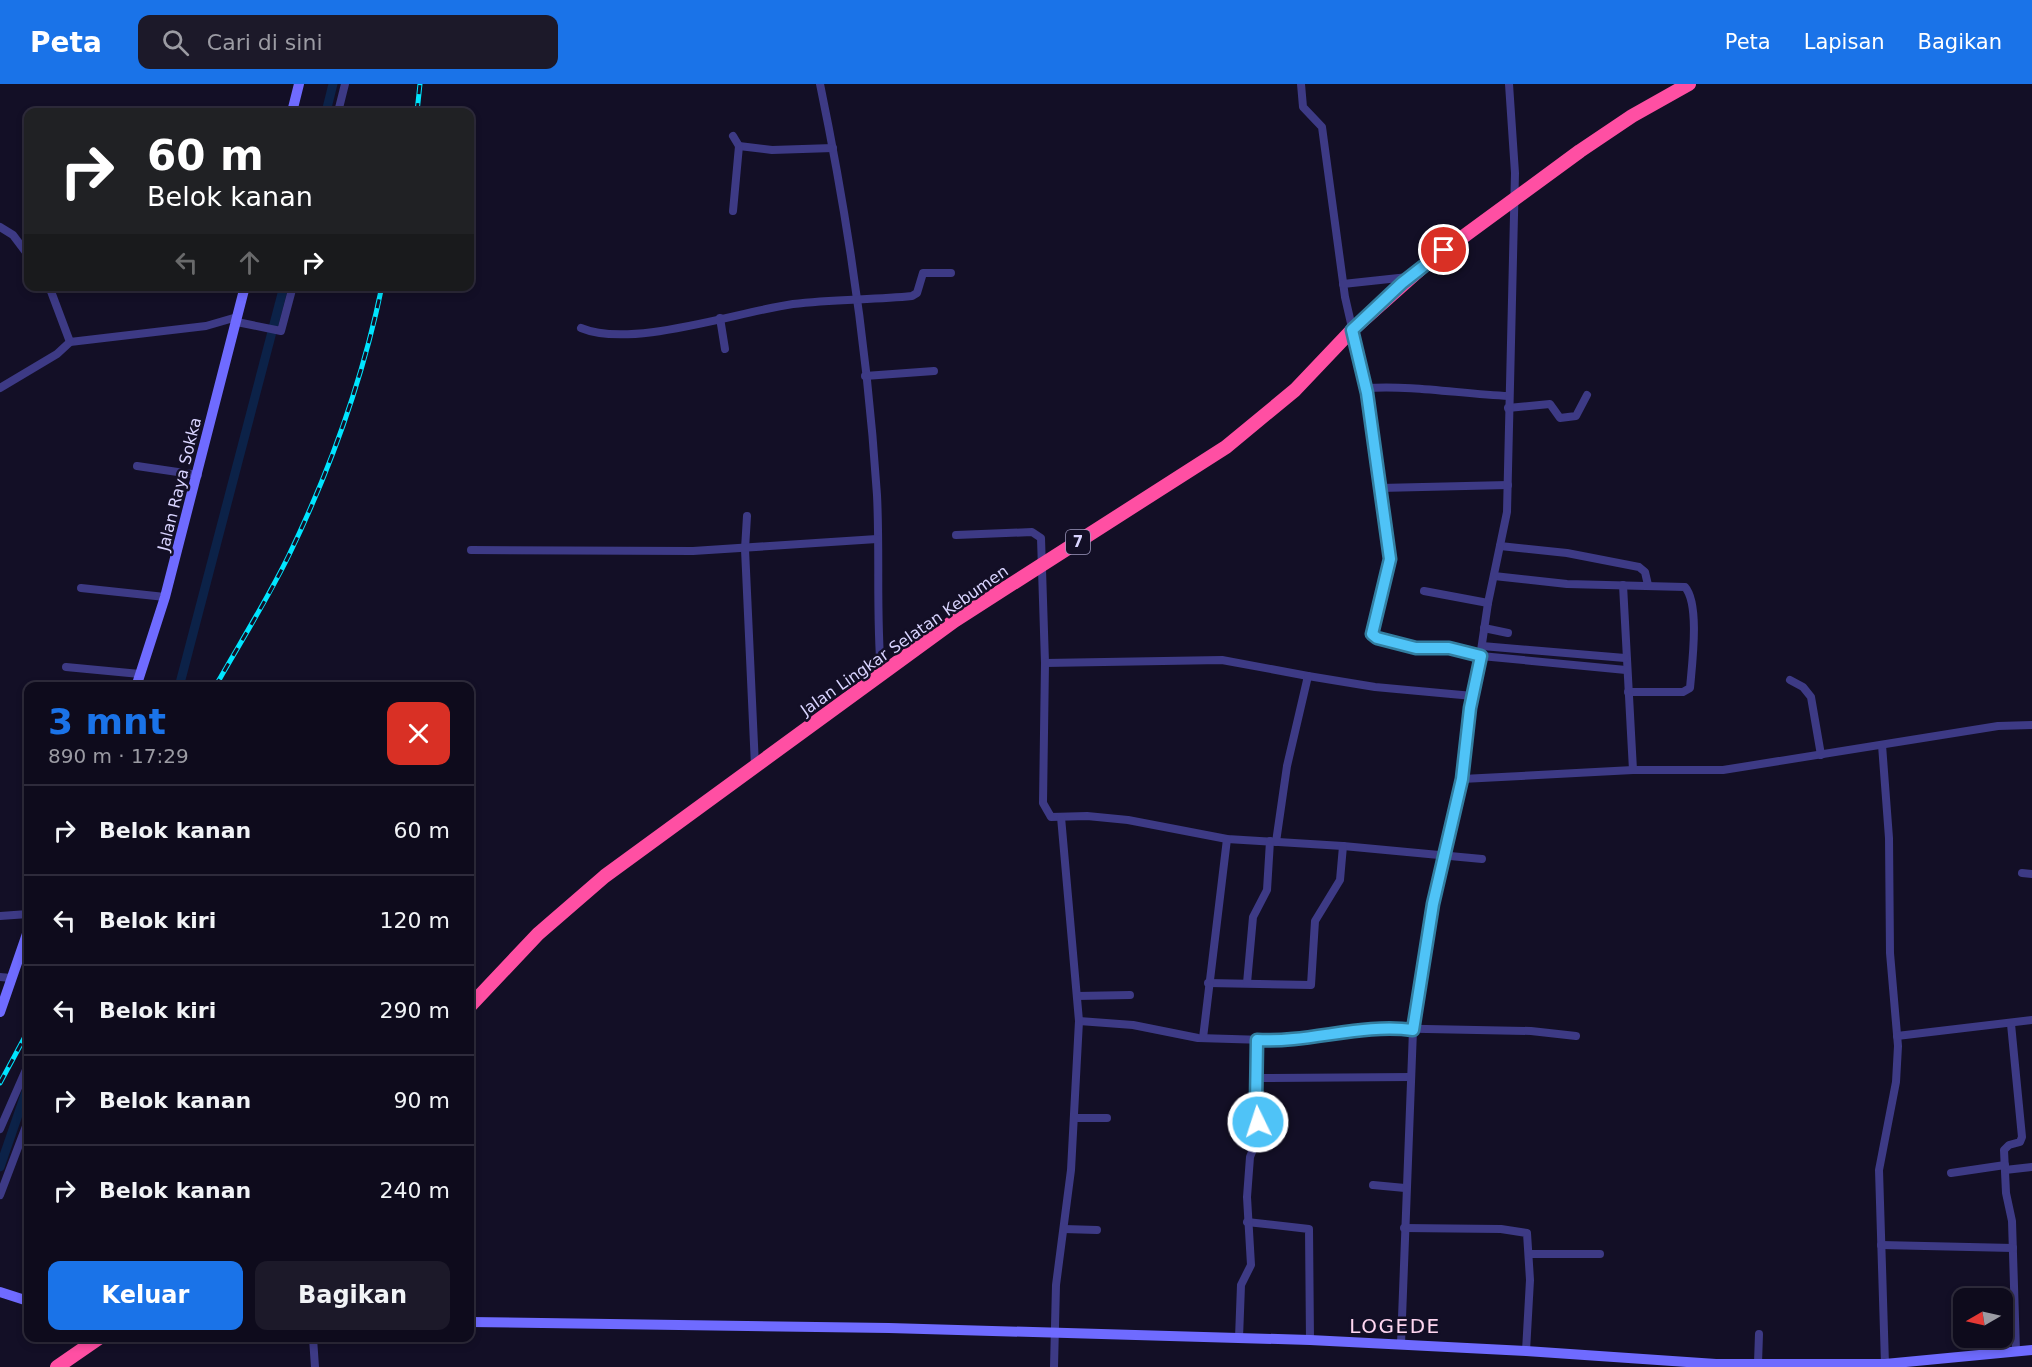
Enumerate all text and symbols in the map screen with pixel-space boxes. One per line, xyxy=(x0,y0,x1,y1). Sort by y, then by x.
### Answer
search box xyxy=(138,15,558,69)
text: Peta xyxy=(30,26,102,59)
icon: search xyxy=(159,26,192,59)
text: Cari di sini xyxy=(207,30,323,55)
text: Peta xyxy=(1725,30,1771,54)
text: Lapisan xyxy=(1804,30,1885,54)
text: Bagikan xyxy=(1918,30,2002,54)
text: 60 m xyxy=(147,131,264,180)
icon: right xyxy=(48,132,126,210)
text: Belok kanan xyxy=(147,181,313,212)
pin xyxy=(1418,224,1469,275)
icon: arrive xyxy=(1427,233,1460,266)
icon: left xyxy=(170,246,203,279)
icon: ahead xyxy=(233,246,266,279)
icon: right xyxy=(296,246,329,279)
street label: Jalan Raya Sokka xyxy=(153,415,205,554)
road number: 7 xyxy=(1066,530,1090,554)
street label: Jalan Lingkar Selatan Kebumen xyxy=(796,561,1012,720)
text: 3 mnt xyxy=(48,701,166,742)
button: close xyxy=(387,702,450,765)
text: 890 m · 17:29 xyxy=(48,744,189,768)
icon: right xyxy=(48,814,81,847)
text: Belok kanan xyxy=(99,818,251,843)
text: 60 m xyxy=(394,818,450,843)
icon: left xyxy=(48,904,81,937)
text: Belok kiri xyxy=(99,908,216,933)
text: 120 m xyxy=(380,908,450,933)
icon: left xyxy=(48,994,81,1027)
text: Belok kiri xyxy=(99,998,216,1023)
text: 290 m xyxy=(380,998,450,1023)
icon: right xyxy=(48,1084,81,1117)
text: Belok kanan xyxy=(99,1088,251,1113)
text: 90 m xyxy=(394,1088,450,1113)
position arrow xyxy=(1226,1090,1290,1154)
icon: right xyxy=(48,1174,81,1207)
text: Belok kanan xyxy=(99,1178,251,1203)
text: 240 m xyxy=(380,1178,450,1203)
button: Keluar xyxy=(48,1261,243,1330)
button: Bagikan xyxy=(255,1261,450,1330)
north arrow xyxy=(1953,1288,2013,1348)
map controls xyxy=(1953,1288,2013,1348)
district label: LOGEDE xyxy=(1349,1314,1441,1338)

